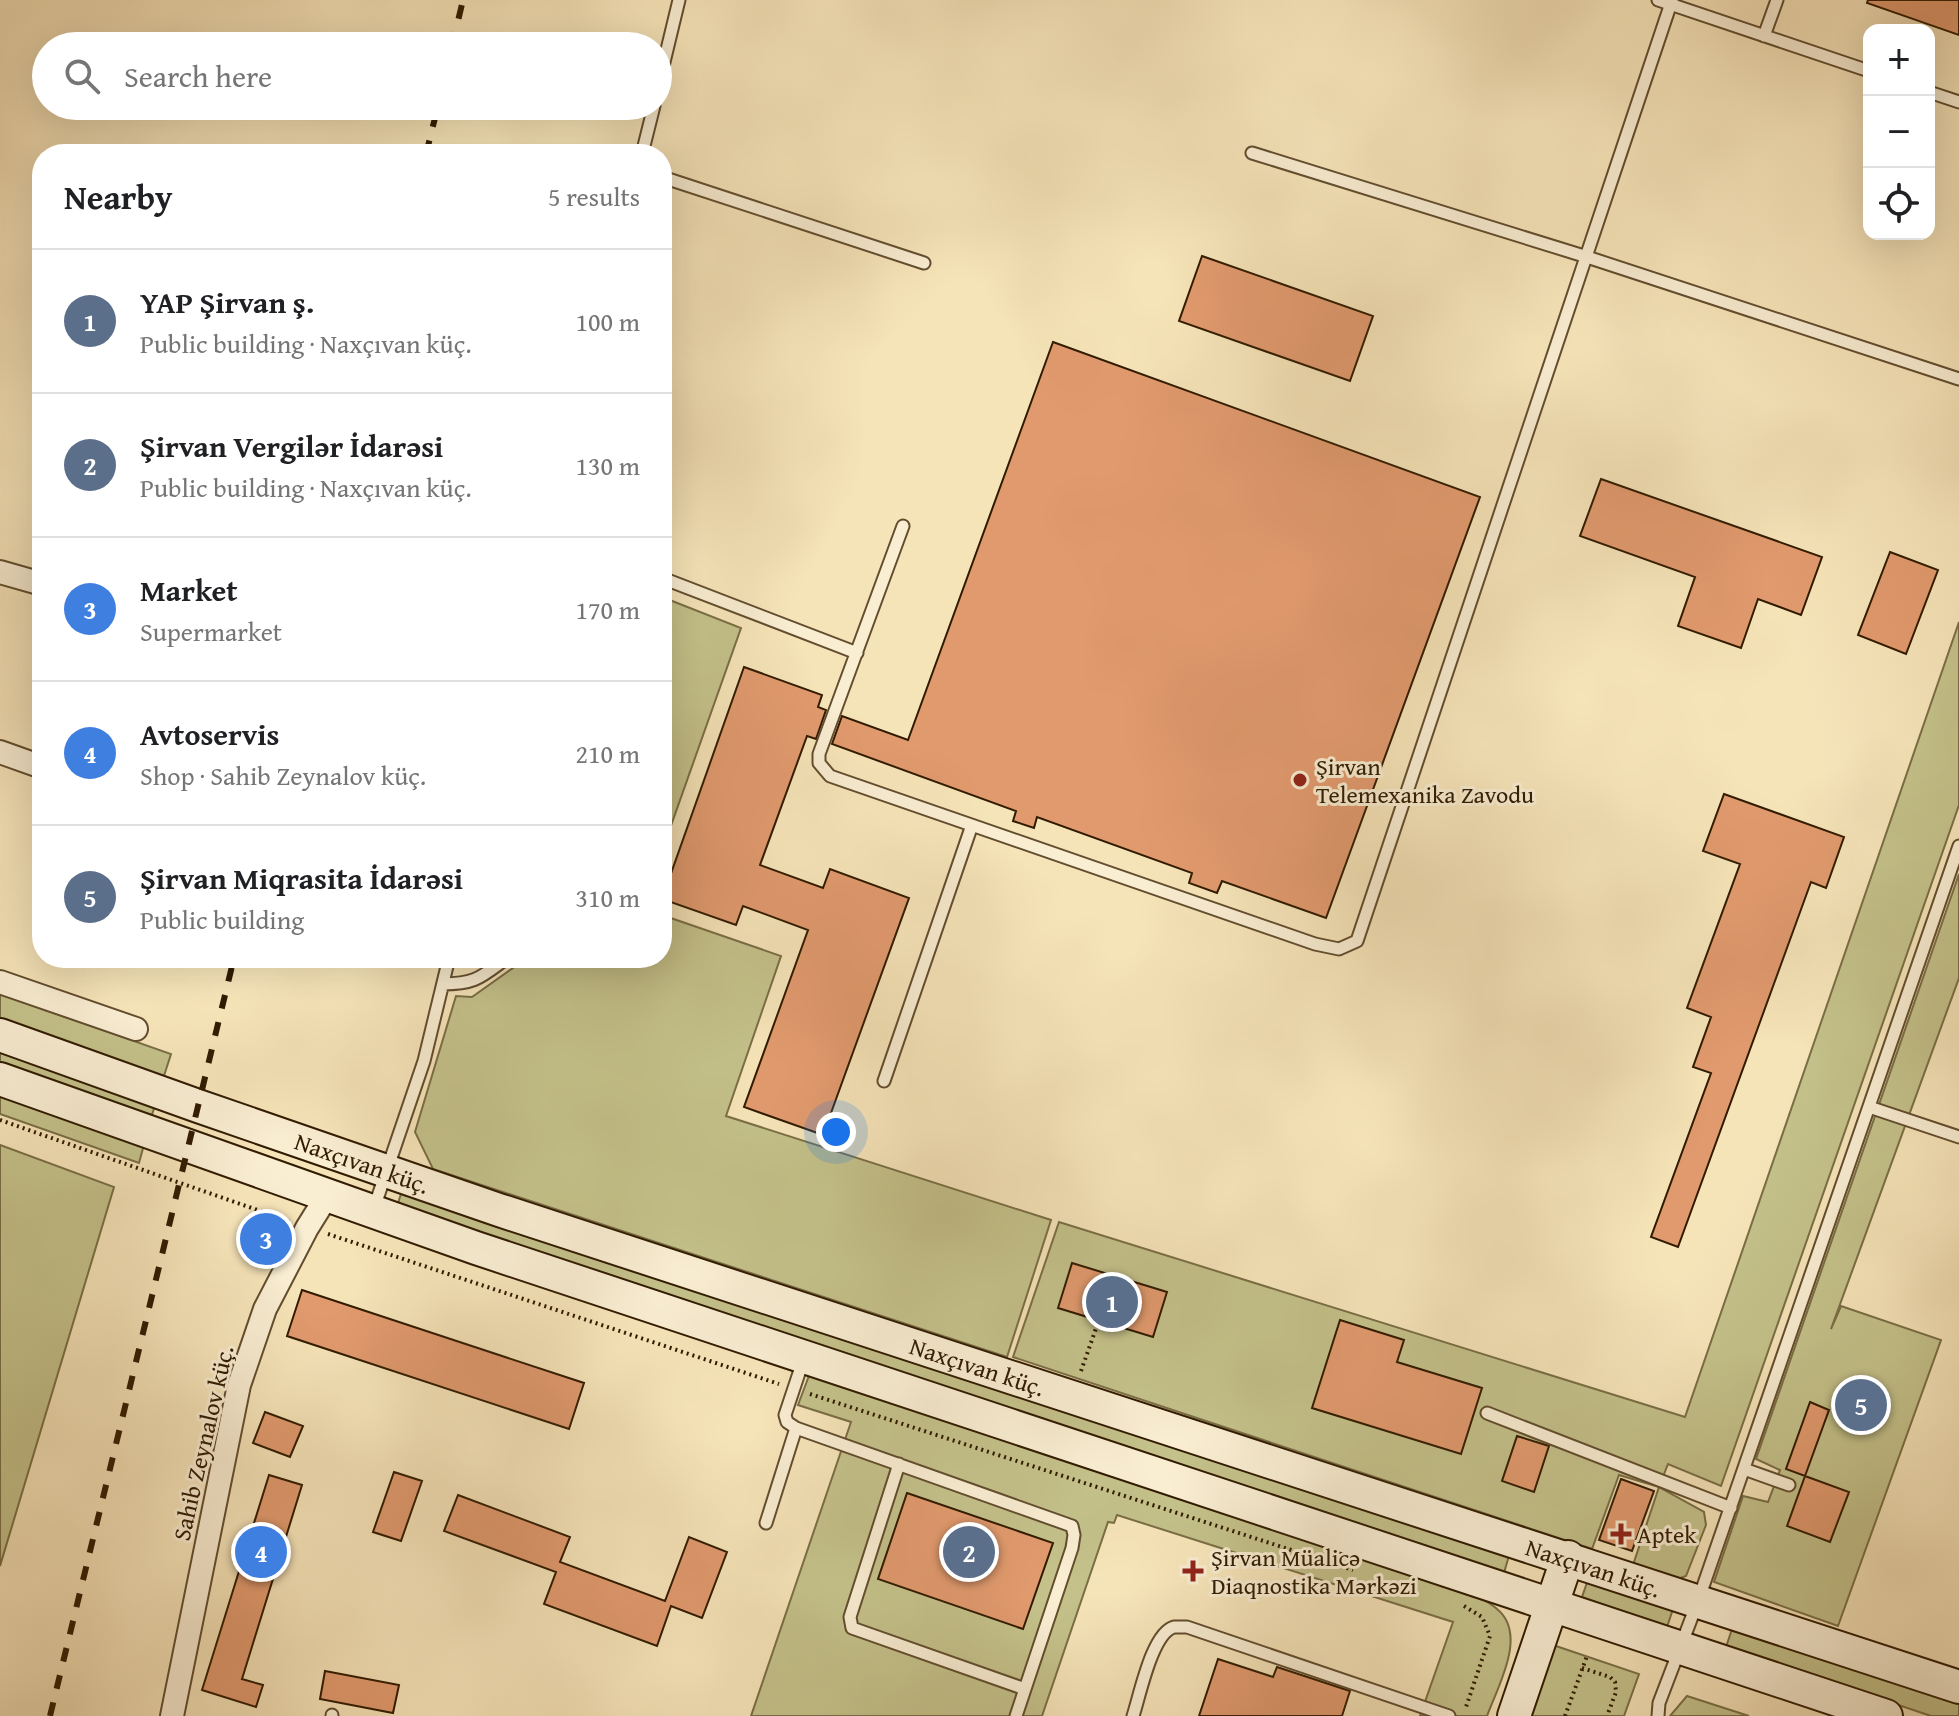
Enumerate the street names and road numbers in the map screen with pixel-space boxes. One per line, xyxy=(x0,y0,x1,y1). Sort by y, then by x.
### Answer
street label: Naxçıvan küç. xyxy=(290,1123,434,1202)
street label: Naxçıvan küç. xyxy=(905,1328,1049,1405)
street label: Sahib Zeynalov küç. xyxy=(164,1342,242,1544)
street label: Naxçıvan küç. xyxy=(1521,1529,1665,1606)

